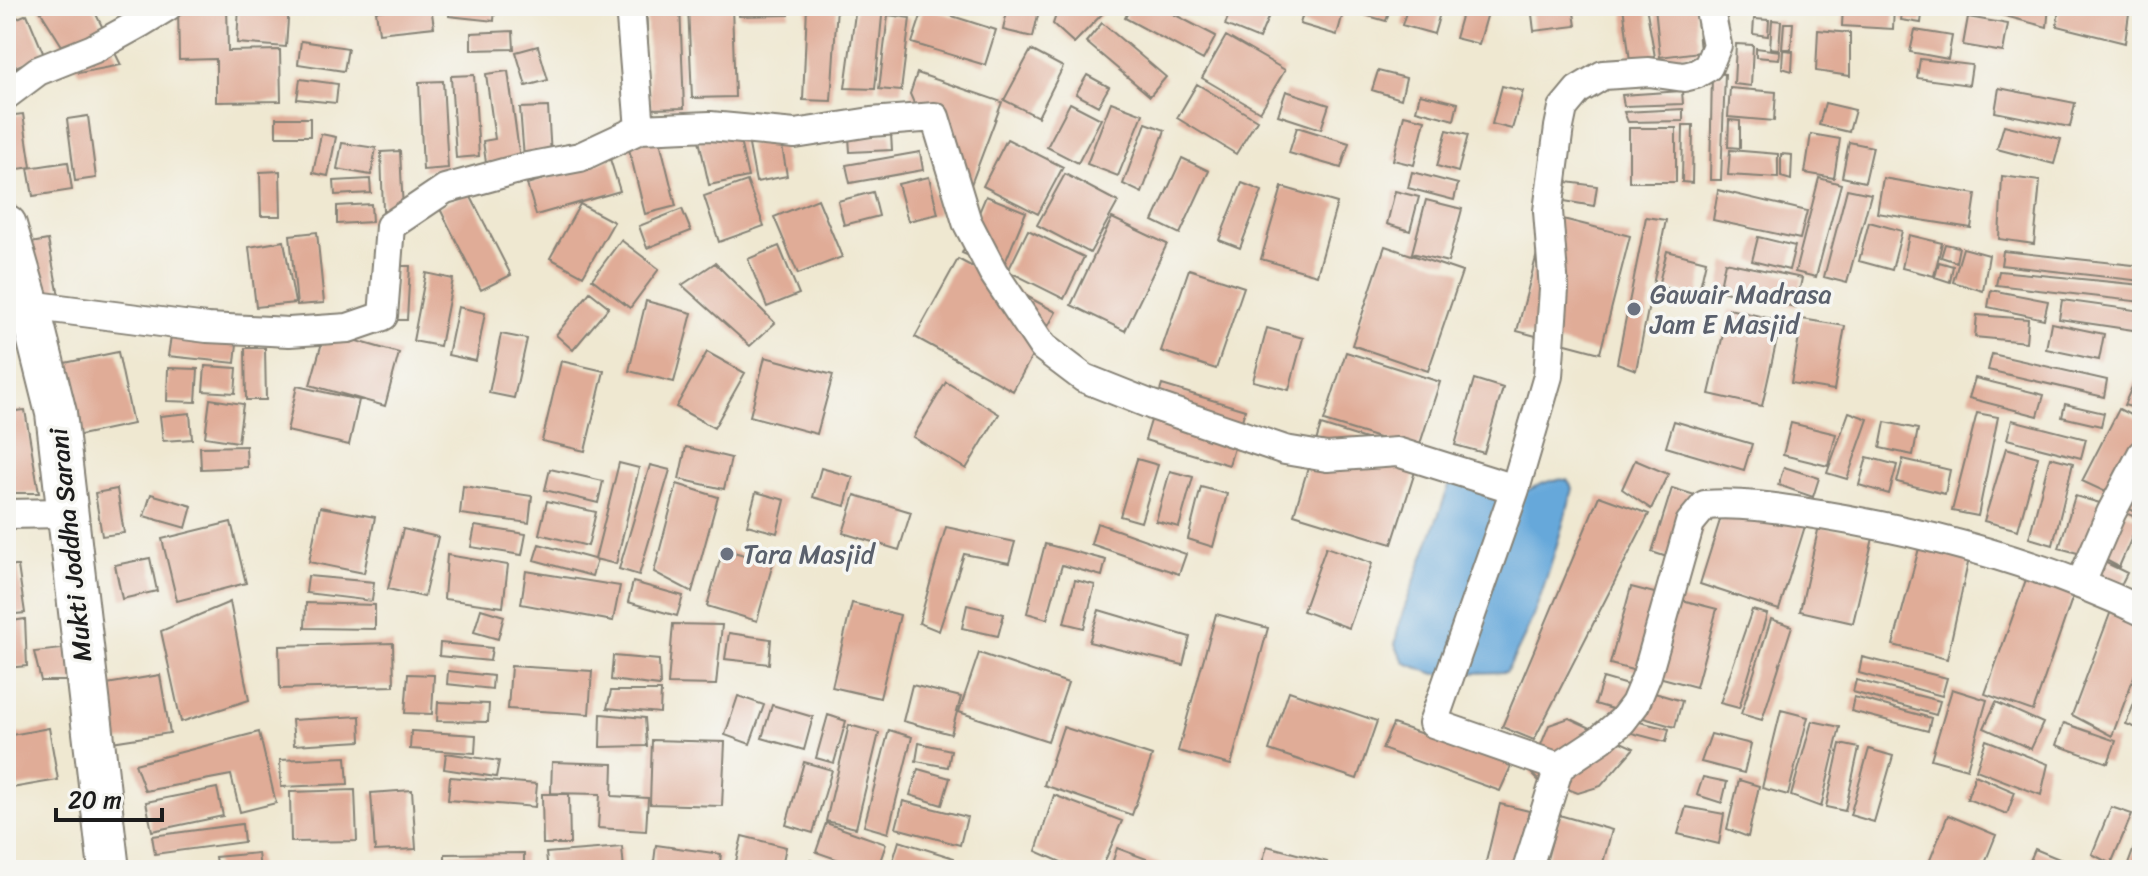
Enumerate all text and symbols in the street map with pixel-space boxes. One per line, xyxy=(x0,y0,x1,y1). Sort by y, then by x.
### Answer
place label: Gawair Madrasa Jam E Masjid xyxy=(1649,271,1832,347)
marker: Gawair Madrasa Jam E Masjid xyxy=(1625,300,1643,318)
street label: Mukti Joddha Sarani xyxy=(35,425,105,664)
place label: Tara Masjid xyxy=(743,531,877,577)
marker: Tara Masjid xyxy=(718,545,736,563)
scale bar xyxy=(56,772,162,822)
text: 20 m xyxy=(68,779,122,821)

